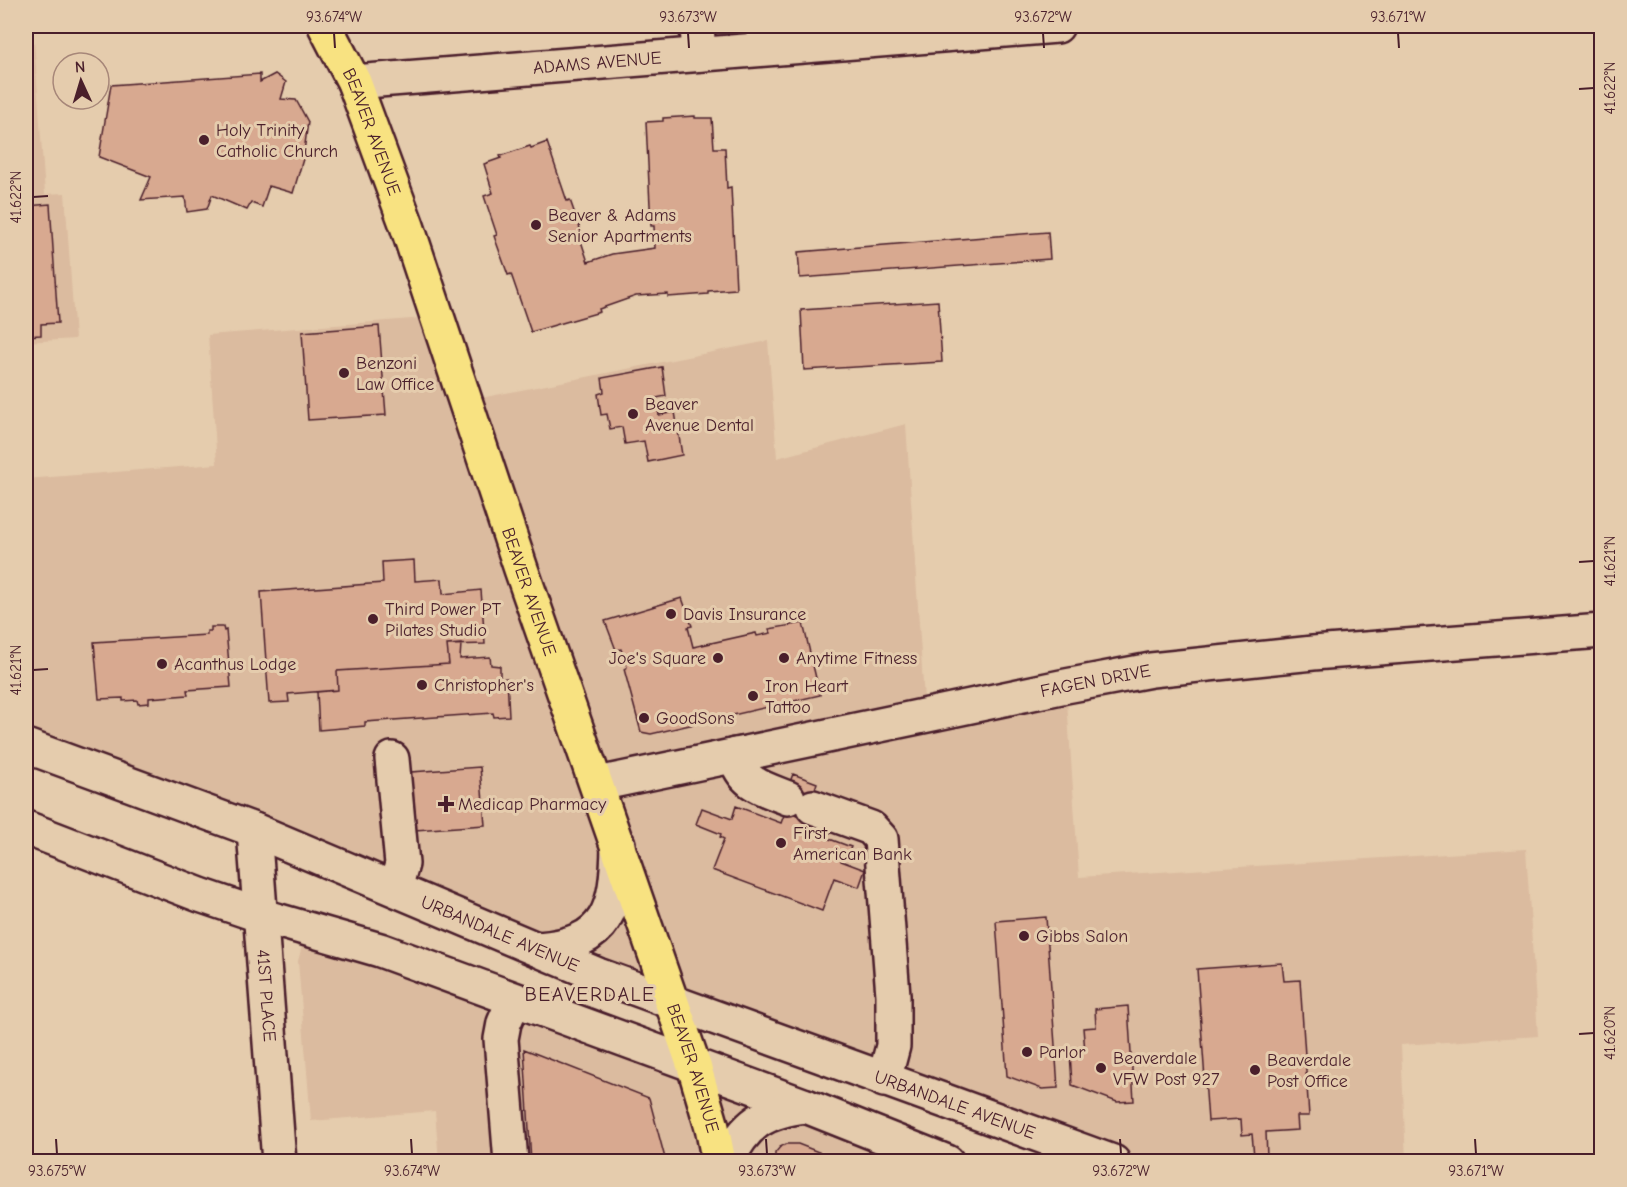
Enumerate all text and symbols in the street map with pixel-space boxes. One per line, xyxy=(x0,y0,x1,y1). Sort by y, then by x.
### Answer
text: 93.674°W xyxy=(306,8,362,26)
text: 93.673°W xyxy=(659,8,717,26)
text: 93.672°W xyxy=(1014,8,1072,26)
text: 93.671°W xyxy=(1370,8,1426,26)
street label: ADAMS AVENUE xyxy=(532,47,662,78)
north arrow xyxy=(51,51,111,111)
text: N xyxy=(74,58,86,76)
text: 41.622°N xyxy=(1601,62,1619,114)
street label: BEAVER AVENUE xyxy=(338,65,405,198)
place label: Holy Trinity Catholic Church xyxy=(216,120,338,162)
marker: Holy Trinity Catholic Church xyxy=(197,133,211,147)
text: 41.622°N xyxy=(7,171,25,223)
place label: Beaver & Adams Senior Apartments xyxy=(548,205,692,247)
marker: Beaver & Adams Senior Apartments xyxy=(529,218,543,232)
place label: Benzoni Law Office xyxy=(356,353,434,395)
marker: Benzoni Law Office xyxy=(337,366,351,380)
place label: Beaver Avenue Dental xyxy=(645,394,754,436)
marker: Beaver Avenue Dental xyxy=(626,407,640,421)
street label: BEAVER AVENUE xyxy=(497,525,561,659)
text: 41.621°N xyxy=(1601,536,1619,587)
place label: Third Power PT Pilates Studio xyxy=(385,599,502,641)
place label: Davis Insurance xyxy=(683,604,806,625)
marker: Davis Insurance xyxy=(664,607,678,621)
marker: Third Power PT Pilates Studio xyxy=(366,612,380,626)
text: 41.621°N xyxy=(7,645,25,696)
place label: Joe's Square xyxy=(609,648,706,669)
place label: Anytime Fitness xyxy=(796,648,917,669)
marker: Joe's Square xyxy=(711,651,725,665)
marker: Anytime Fitness xyxy=(777,651,791,665)
place label: Acanthus Lodge xyxy=(174,654,296,675)
marker: Acanthus Lodge xyxy=(155,657,169,671)
street label: FAGEN DRIVE xyxy=(1038,660,1152,702)
place label: Christopher's xyxy=(434,675,534,696)
place label: Iron Heart Tattoo xyxy=(765,676,849,718)
marker: Christopher's xyxy=(415,678,429,692)
marker: Iron Heart Tattoo xyxy=(746,689,760,703)
place label: GoodSons xyxy=(656,708,734,729)
marker: GoodSons xyxy=(637,711,651,725)
place label: Medicap Pharmacy xyxy=(458,794,607,815)
marker: Medicap Pharmacy xyxy=(439,797,453,811)
place label: First American Bank xyxy=(793,823,912,865)
marker: First American Bank xyxy=(774,836,788,850)
street label: URBANDALE AVENUE xyxy=(418,891,582,976)
place label: Gibbs Salon xyxy=(1036,926,1128,947)
marker: Gibbs Salon xyxy=(1017,929,1031,943)
street label: 41ST PLACE xyxy=(253,949,280,1043)
district label: BEAVERDALE xyxy=(524,983,656,1006)
street label: BEAVER AVENUE xyxy=(663,1001,724,1135)
text: 41.620°N xyxy=(1601,1006,1619,1060)
place label: Parlor xyxy=(1039,1042,1086,1063)
marker: Parlor xyxy=(1020,1045,1034,1059)
place label: Beaverdale VFW Post 927 xyxy=(1113,1048,1220,1090)
place label: Beaverdale Post Office xyxy=(1267,1050,1351,1092)
marker: Beaverdale VFW Post 927 xyxy=(1094,1061,1108,1075)
marker: Beaverdale Post Office xyxy=(1248,1063,1262,1077)
street label: URBANDALE AVENUE xyxy=(872,1066,1038,1143)
text: 93.675°W xyxy=(28,1162,86,1180)
text: 93.674°W xyxy=(384,1162,440,1180)
text: 93.673°W xyxy=(738,1162,796,1180)
text: 93.672°W xyxy=(1092,1162,1150,1180)
text: 93.671°W xyxy=(1448,1162,1504,1180)

